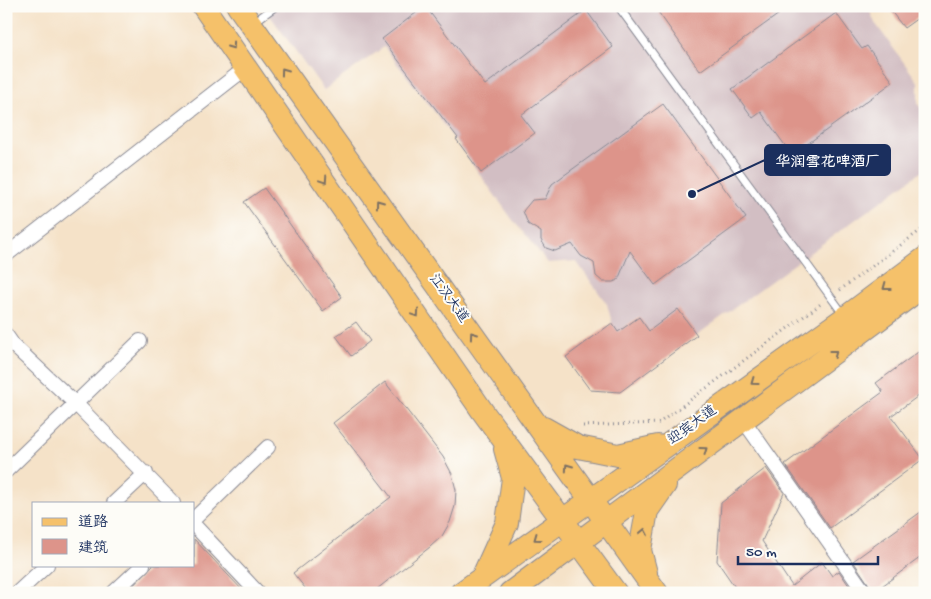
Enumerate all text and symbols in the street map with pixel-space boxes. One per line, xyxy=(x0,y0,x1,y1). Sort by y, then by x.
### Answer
one-way arrow xyxy=(226,40,235,50)
one-way arrow xyxy=(281,67,290,77)
callout: 华润雪花啤酒厂 xyxy=(765,145,890,175)
text: 华润雪花啤酒厂 xyxy=(775,154,881,172)
one-way arrow xyxy=(318,174,327,183)
one-way arrow xyxy=(376,199,385,209)
street label: 江汉大道 xyxy=(425,271,471,327)
one-way arrow xyxy=(882,281,892,290)
one-way arrow xyxy=(410,308,419,317)
one-way arrow xyxy=(471,332,479,341)
one-way arrow xyxy=(828,350,838,359)
one-way arrow xyxy=(750,376,760,385)
street label: 迎宾大道 xyxy=(665,403,721,449)
one-way arrow xyxy=(698,447,708,456)
one-way arrow xyxy=(565,464,574,473)
legend xyxy=(32,502,195,566)
text: 道路 xyxy=(78,514,108,532)
one-way arrow xyxy=(638,527,648,536)
one-way arrow xyxy=(533,532,543,541)
scale bar xyxy=(738,534,878,566)
text: 建筑 xyxy=(78,540,108,558)
text: 50 m xyxy=(746,544,777,562)

